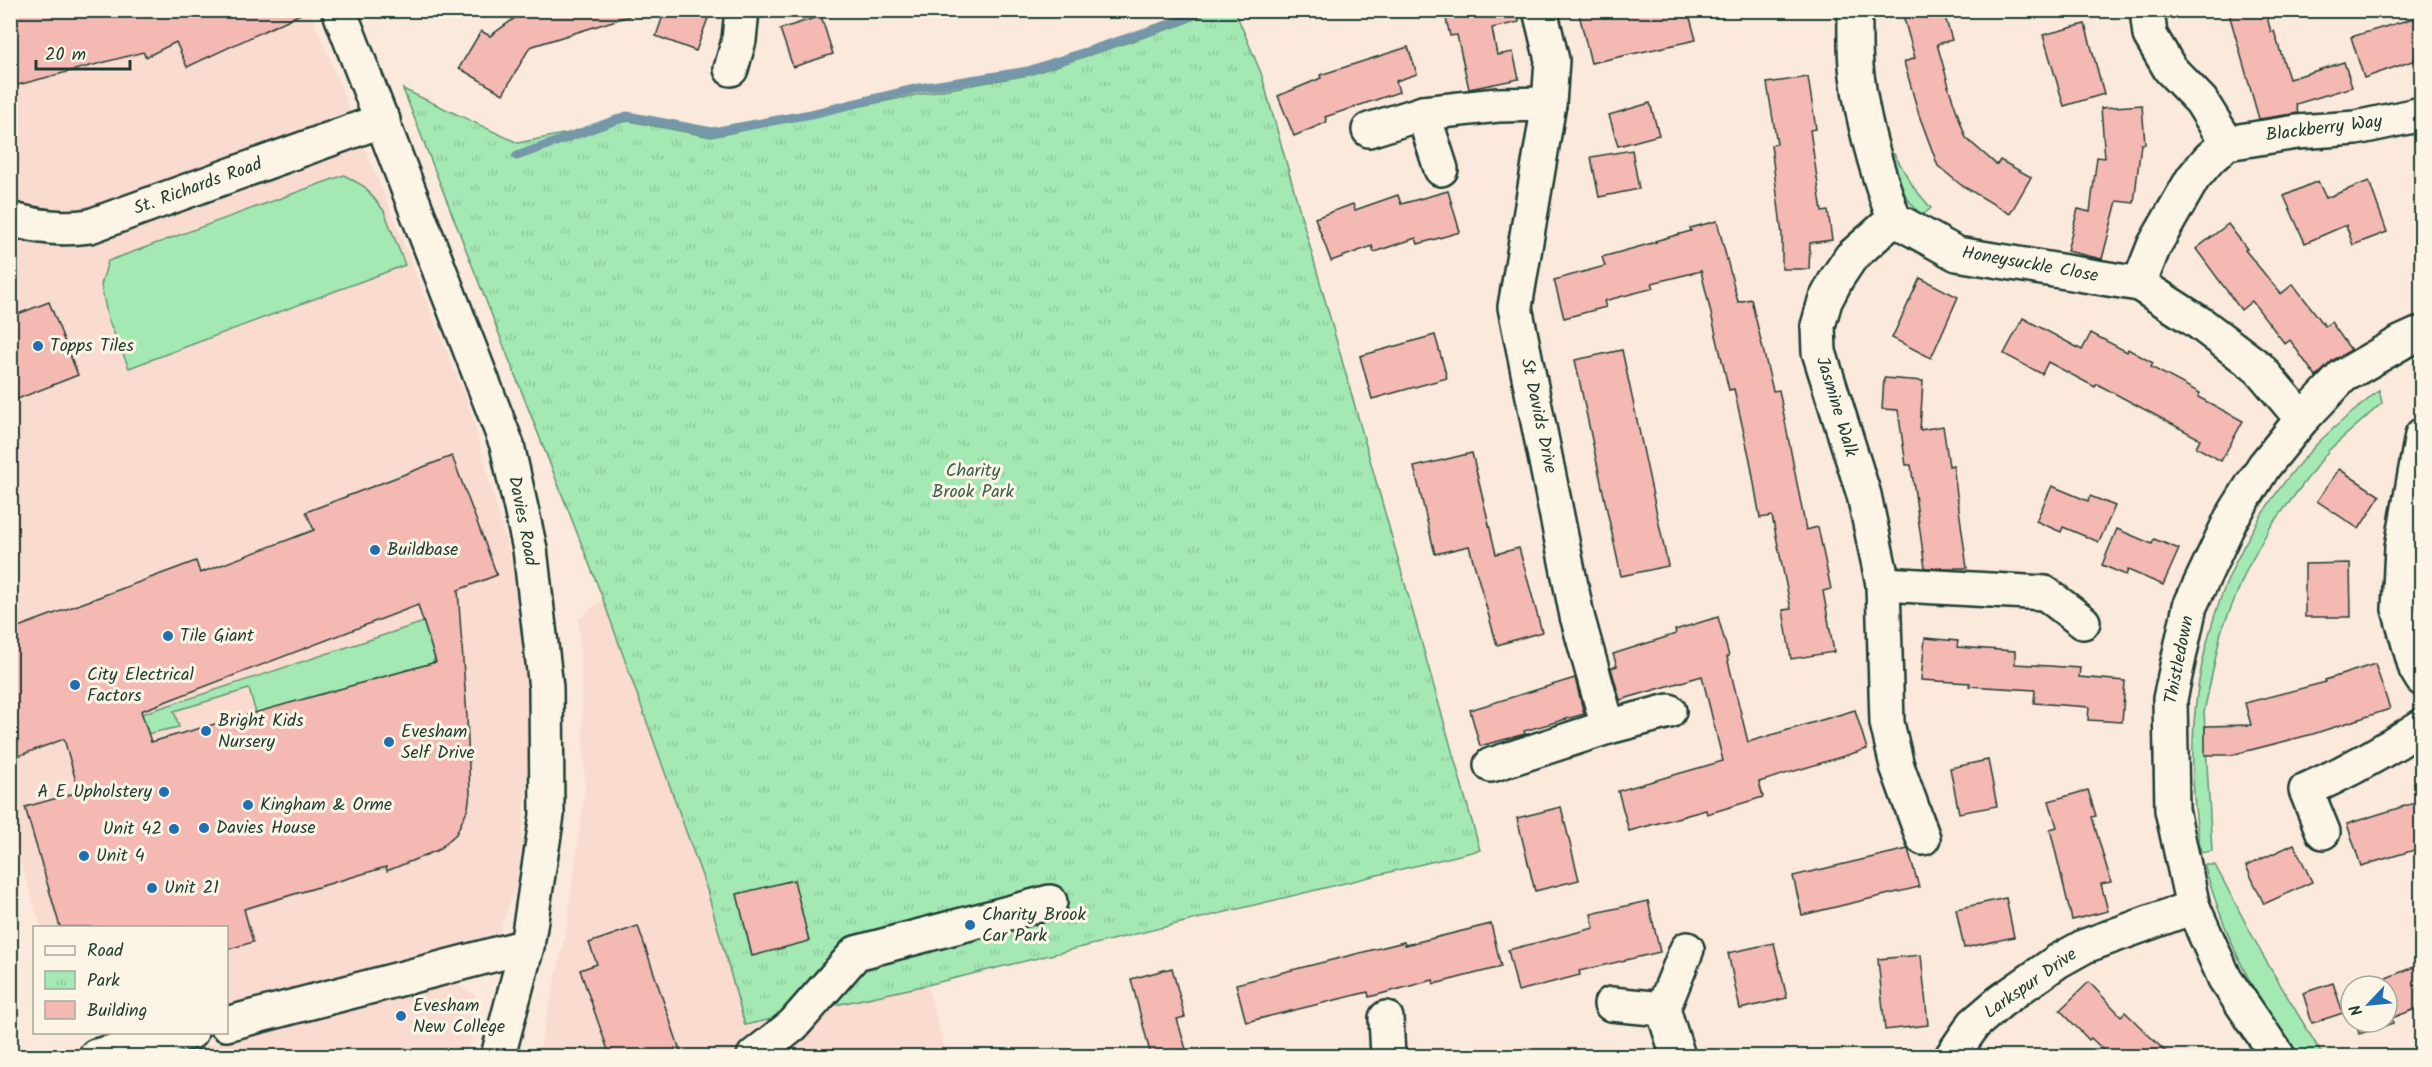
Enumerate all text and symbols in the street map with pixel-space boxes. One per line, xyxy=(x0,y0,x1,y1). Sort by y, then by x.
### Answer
scale bar xyxy=(36,33,130,71)
text: 20 m xyxy=(45,41,86,70)
street label: Blackberry Way xyxy=(2264,107,2384,151)
street label: St. Richards Road xyxy=(130,150,267,224)
street label: Honeysuckle Close xyxy=(1960,239,2100,291)
place label: Topps Tiles xyxy=(50,332,134,361)
marker: Topps Tiles xyxy=(31,339,45,353)
street label: Jasmine Walk xyxy=(1807,353,1865,461)
street label: St Davids Drive xyxy=(1512,356,1564,476)
park label: Charity Brook Park xyxy=(932,457,1015,507)
street label: Davies Road xyxy=(499,474,545,569)
place label: Buildbase xyxy=(387,536,458,565)
marker: Buildbase xyxy=(368,543,382,557)
street label: Thistledown xyxy=(2157,613,2203,707)
place label: Tile Giant xyxy=(180,622,255,651)
marker: Tile Giant xyxy=(161,629,175,643)
place label: City Electrical Factors xyxy=(87,661,194,711)
marker: City Electrical Factors xyxy=(68,678,82,692)
place label: Bright Kids Nursery xyxy=(218,707,304,757)
place label: Evesham Self Drive xyxy=(401,718,475,768)
marker: Bright Kids Nursery xyxy=(199,724,213,738)
marker: Evesham Self Drive xyxy=(382,735,396,749)
place label: A E Upholstery xyxy=(37,778,153,807)
marker: A E Upholstery xyxy=(157,785,171,799)
place label: Kingham & Orme xyxy=(260,791,392,820)
marker: Kingham & Orme xyxy=(241,798,255,812)
place label: Davies House xyxy=(216,814,316,843)
place label: Unit 42 xyxy=(103,815,162,844)
marker: Davies House xyxy=(197,821,211,835)
marker: Unit 42 xyxy=(167,822,181,836)
place label: Unit 4 xyxy=(96,842,145,871)
marker: Unit 4 xyxy=(77,849,91,863)
place label: Unit 21 xyxy=(164,874,219,903)
marker: Unit 21 xyxy=(145,881,159,895)
place label: Charity Brook Car Park xyxy=(982,901,1086,951)
marker: Charity Brook Car Park xyxy=(963,918,977,932)
legend xyxy=(33,926,228,1034)
text: Road xyxy=(87,937,124,966)
street label: Larkspur Drive xyxy=(1978,941,2084,1027)
text: Park xyxy=(87,967,120,996)
north arrow xyxy=(2339,974,2399,1034)
place label: Evesham New College xyxy=(413,992,505,1042)
text: Building xyxy=(87,997,147,1026)
text: N xyxy=(2343,1000,2370,1020)
marker: Evesham New College xyxy=(394,1009,408,1023)

